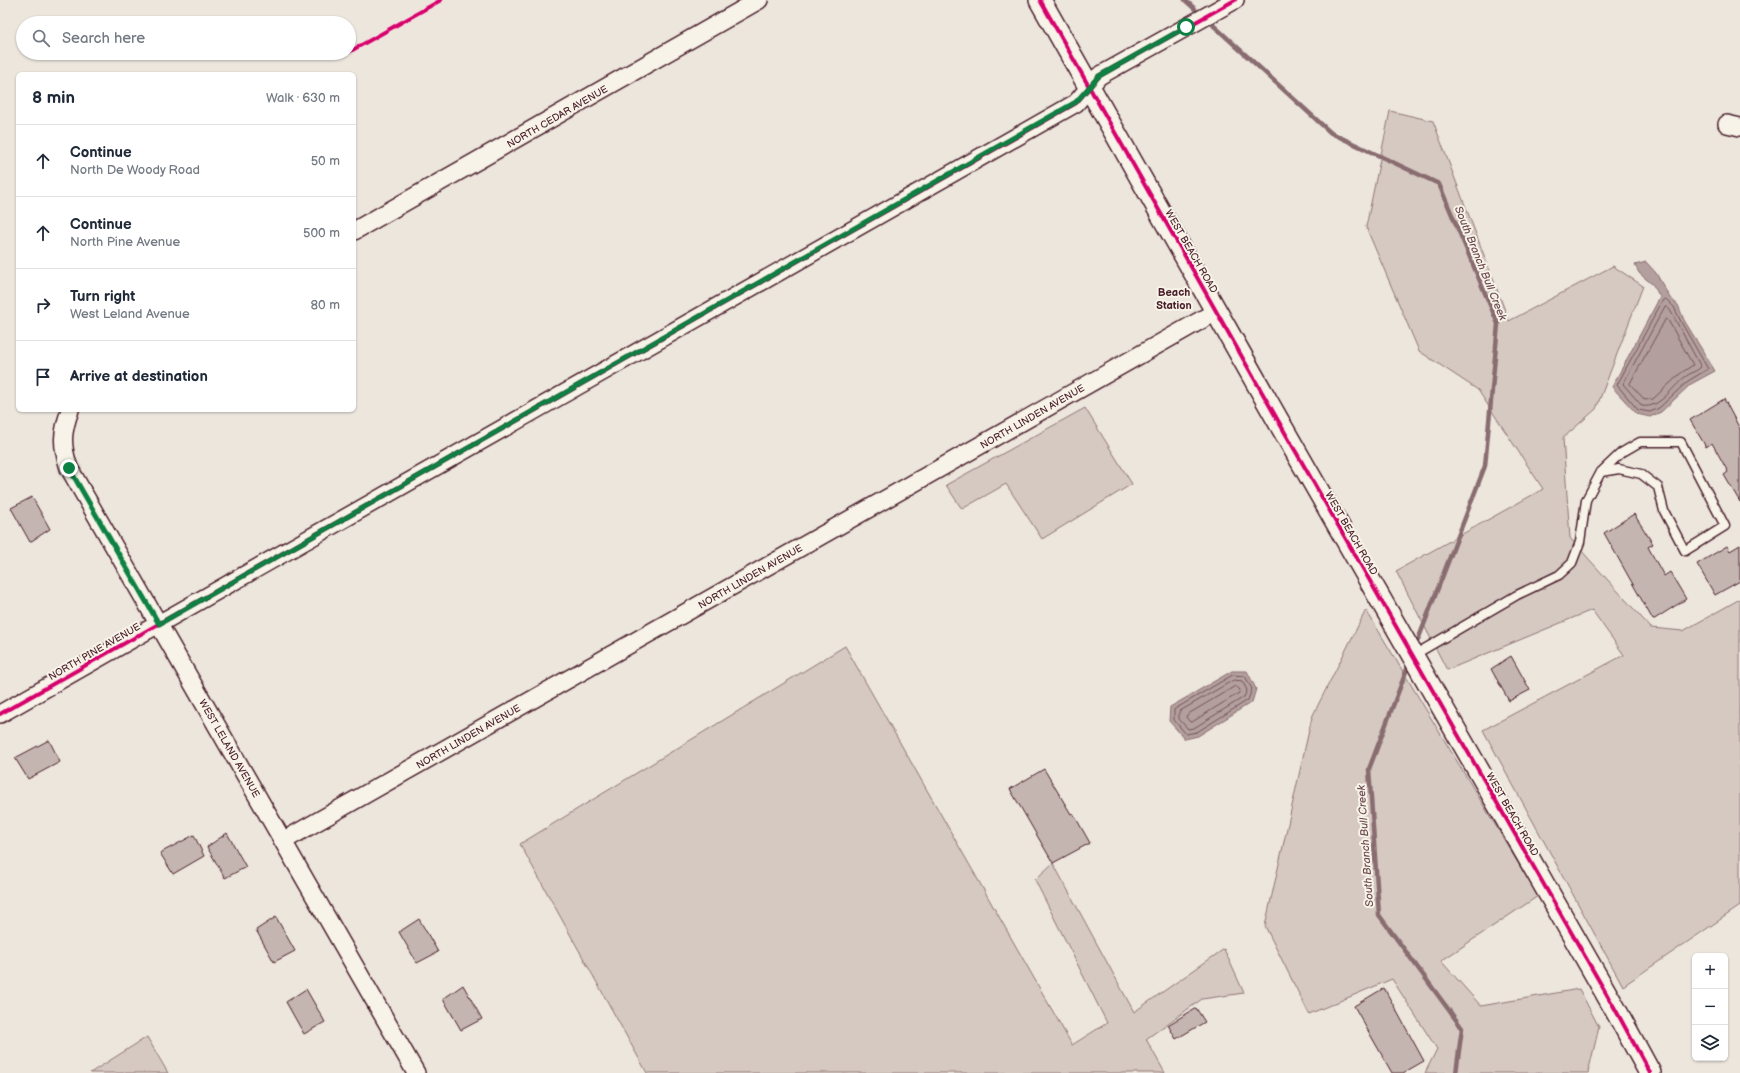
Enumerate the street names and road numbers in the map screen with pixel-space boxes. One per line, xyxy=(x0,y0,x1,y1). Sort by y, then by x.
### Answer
street label: NORTH CEDAR AVENUE xyxy=(505,83,610,151)
street label: WEST BEACH ROAD xyxy=(1162,208,1220,295)
street label: NORTH LINDEN AVENUE xyxy=(978,382,1087,452)
street label: WEST BEACH ROAD xyxy=(1322,490,1380,577)
street label: NORTH LINDEN AVENUE xyxy=(696,542,805,612)
street label: NORTH PINE AVENUE xyxy=(46,620,143,683)
street label: WEST LELAND AVENUE xyxy=(196,697,262,800)
street label: NORTH LINDEN AVENUE xyxy=(414,702,523,772)
street label: WEST BEACH ROAD xyxy=(1483,771,1541,858)

